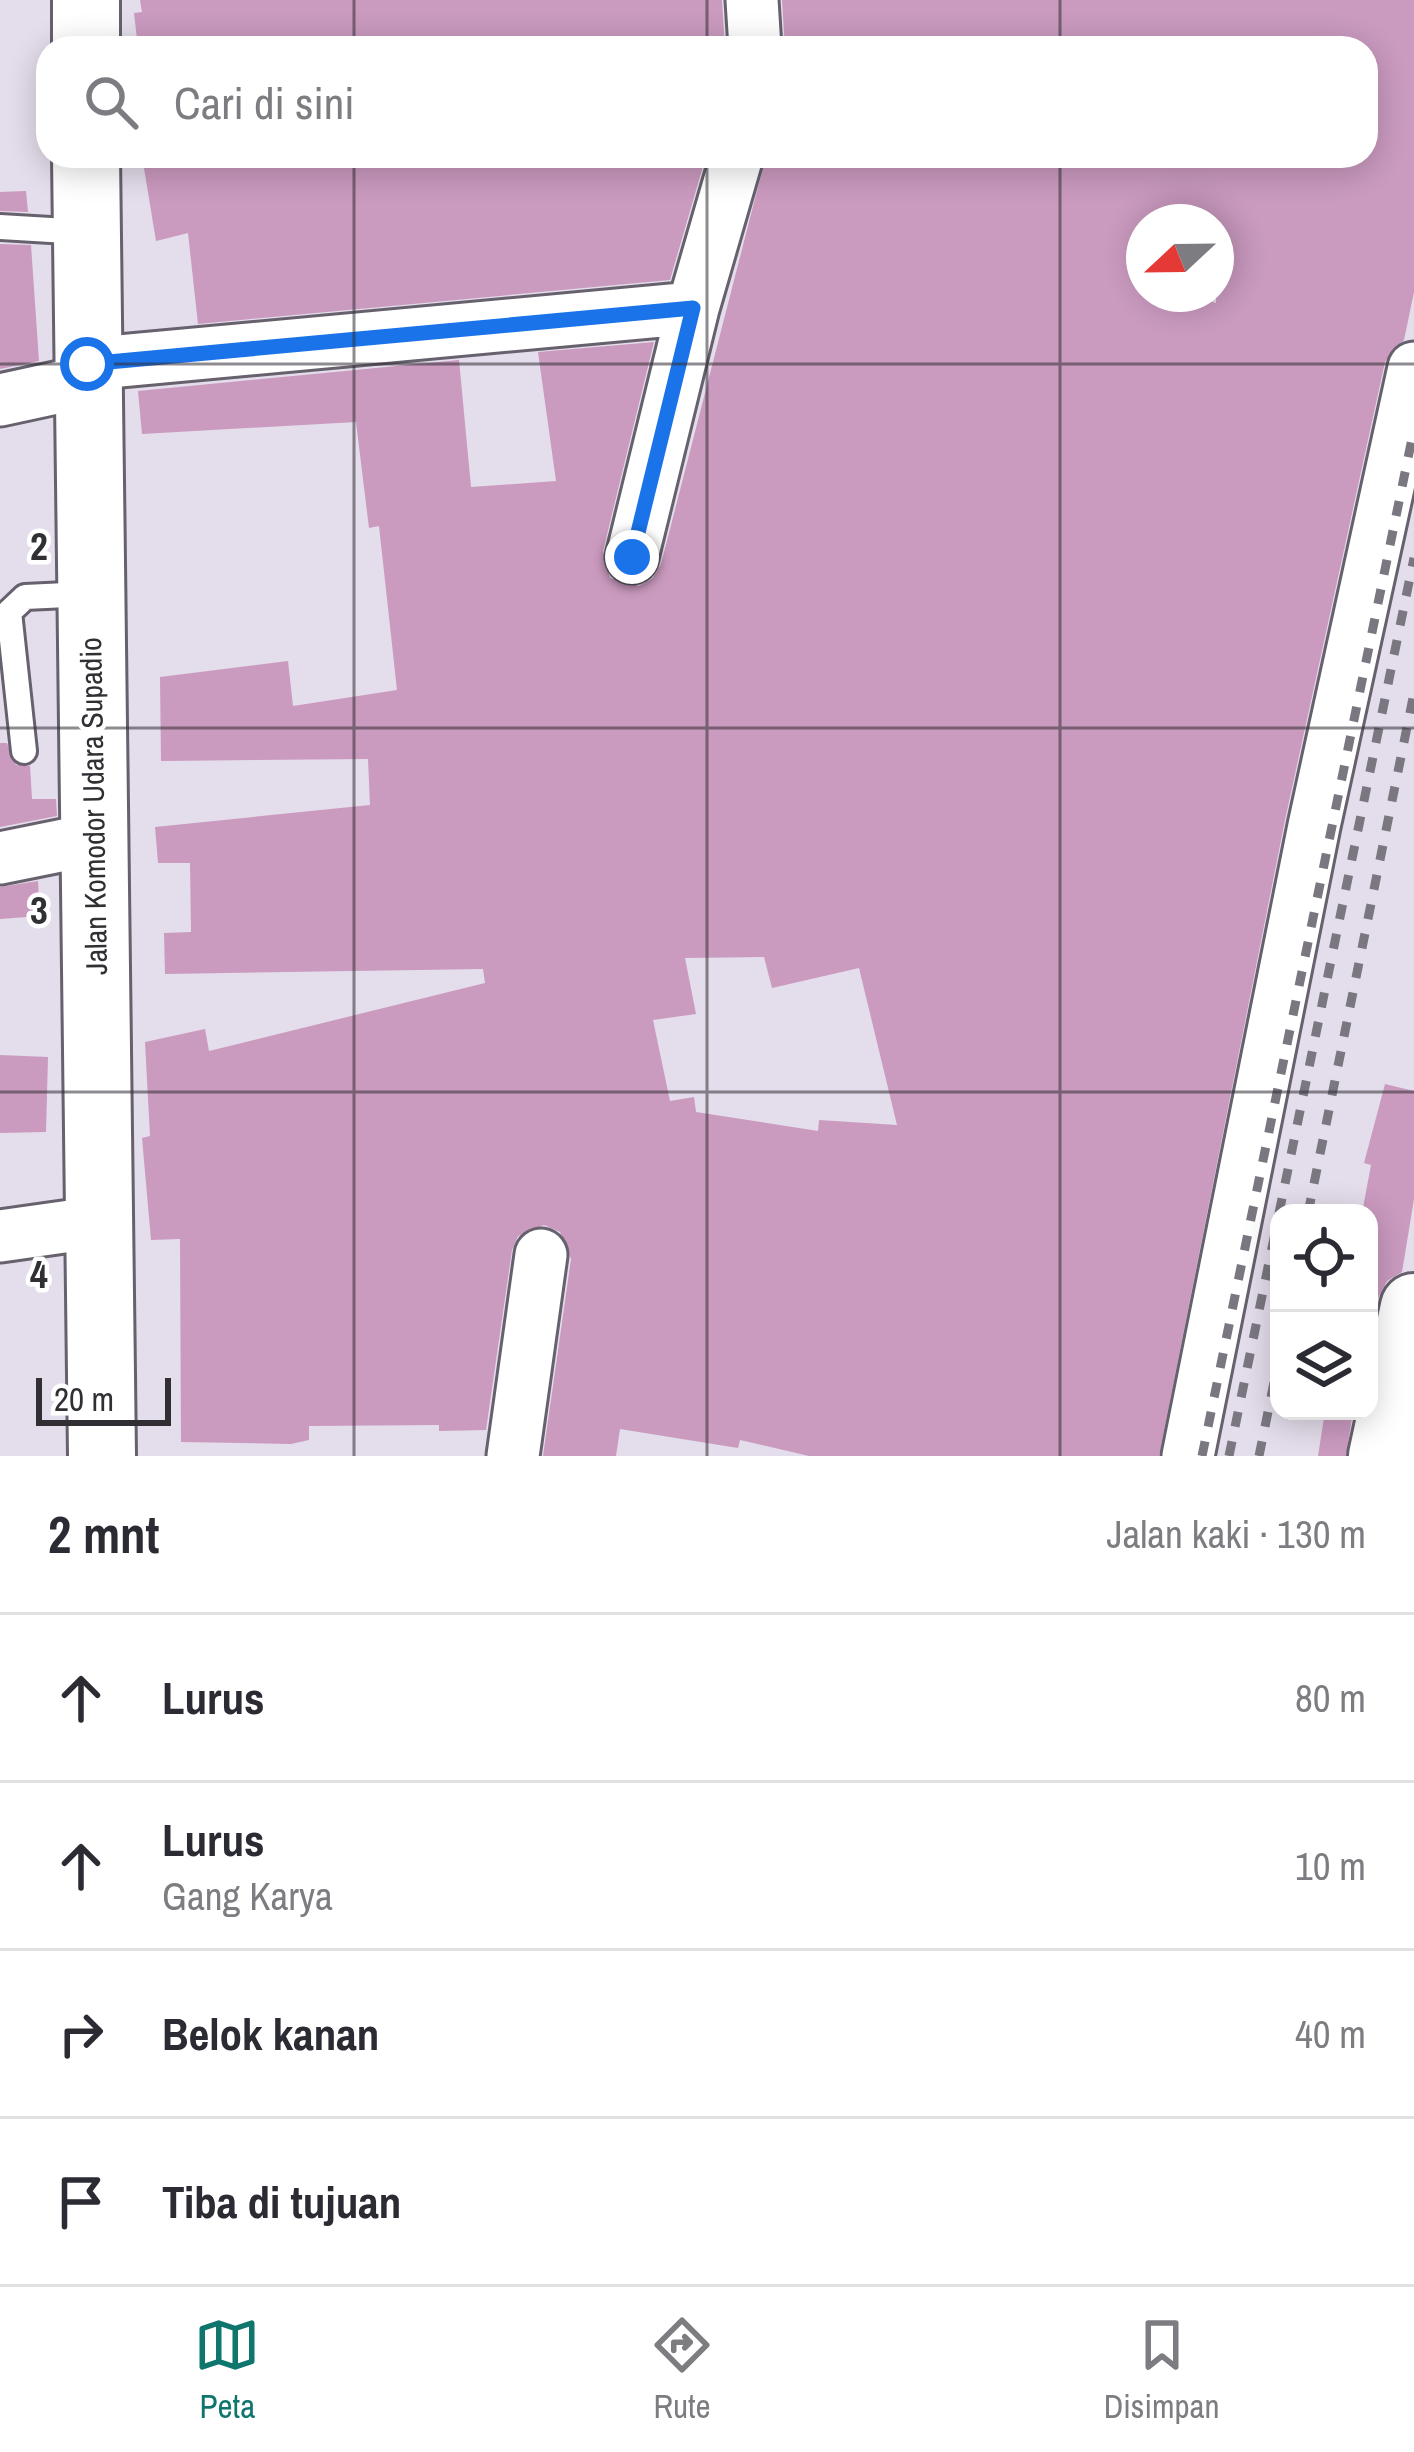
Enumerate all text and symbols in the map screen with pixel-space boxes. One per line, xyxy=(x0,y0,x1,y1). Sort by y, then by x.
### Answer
search box xyxy=(36,36,1378,168)
icon: search xyxy=(78,69,144,135)
text: Cari di sini xyxy=(174,72,355,133)
north arrow xyxy=(1126,204,1234,312)
route start xyxy=(60,337,114,391)
text: 2 xyxy=(30,520,48,572)
route end xyxy=(605,530,659,584)
street label: Jalan Komodor Udara Supadio xyxy=(70,637,116,975)
text: 3 xyxy=(30,884,48,936)
map controls xyxy=(1270,1204,1378,1420)
button: locate xyxy=(1270,1204,1378,1312)
text: 4 xyxy=(30,1248,48,1300)
button: layers xyxy=(1270,1312,1378,1420)
scale bar xyxy=(36,1372,171,1425)
text: 20 m xyxy=(54,1377,114,1421)
text: 2 mnt xyxy=(48,1500,160,1569)
text: Jalan kaki · 130 m xyxy=(1106,1508,1366,1560)
icon: ahead xyxy=(48,1665,114,1731)
text: Lurus xyxy=(162,1667,265,1728)
text: 80 m xyxy=(1295,1672,1366,1724)
text: Lurus xyxy=(162,1809,265,1870)
icon: ahead xyxy=(48,1833,114,1899)
text: 10 m xyxy=(1295,1840,1366,1892)
text: Gang Karya xyxy=(162,1870,333,1922)
icon: right xyxy=(48,2001,114,2067)
text: Belok kanan xyxy=(162,2003,379,2064)
text: 40 m xyxy=(1295,2008,1366,2060)
icon: arrive xyxy=(48,2169,114,2235)
text: Tiba di tujuan xyxy=(162,2171,401,2232)
tab: Peta xyxy=(194,2312,260,2428)
tab: Rute xyxy=(649,2312,715,2428)
tab: Disimpan xyxy=(1104,2312,1220,2428)

